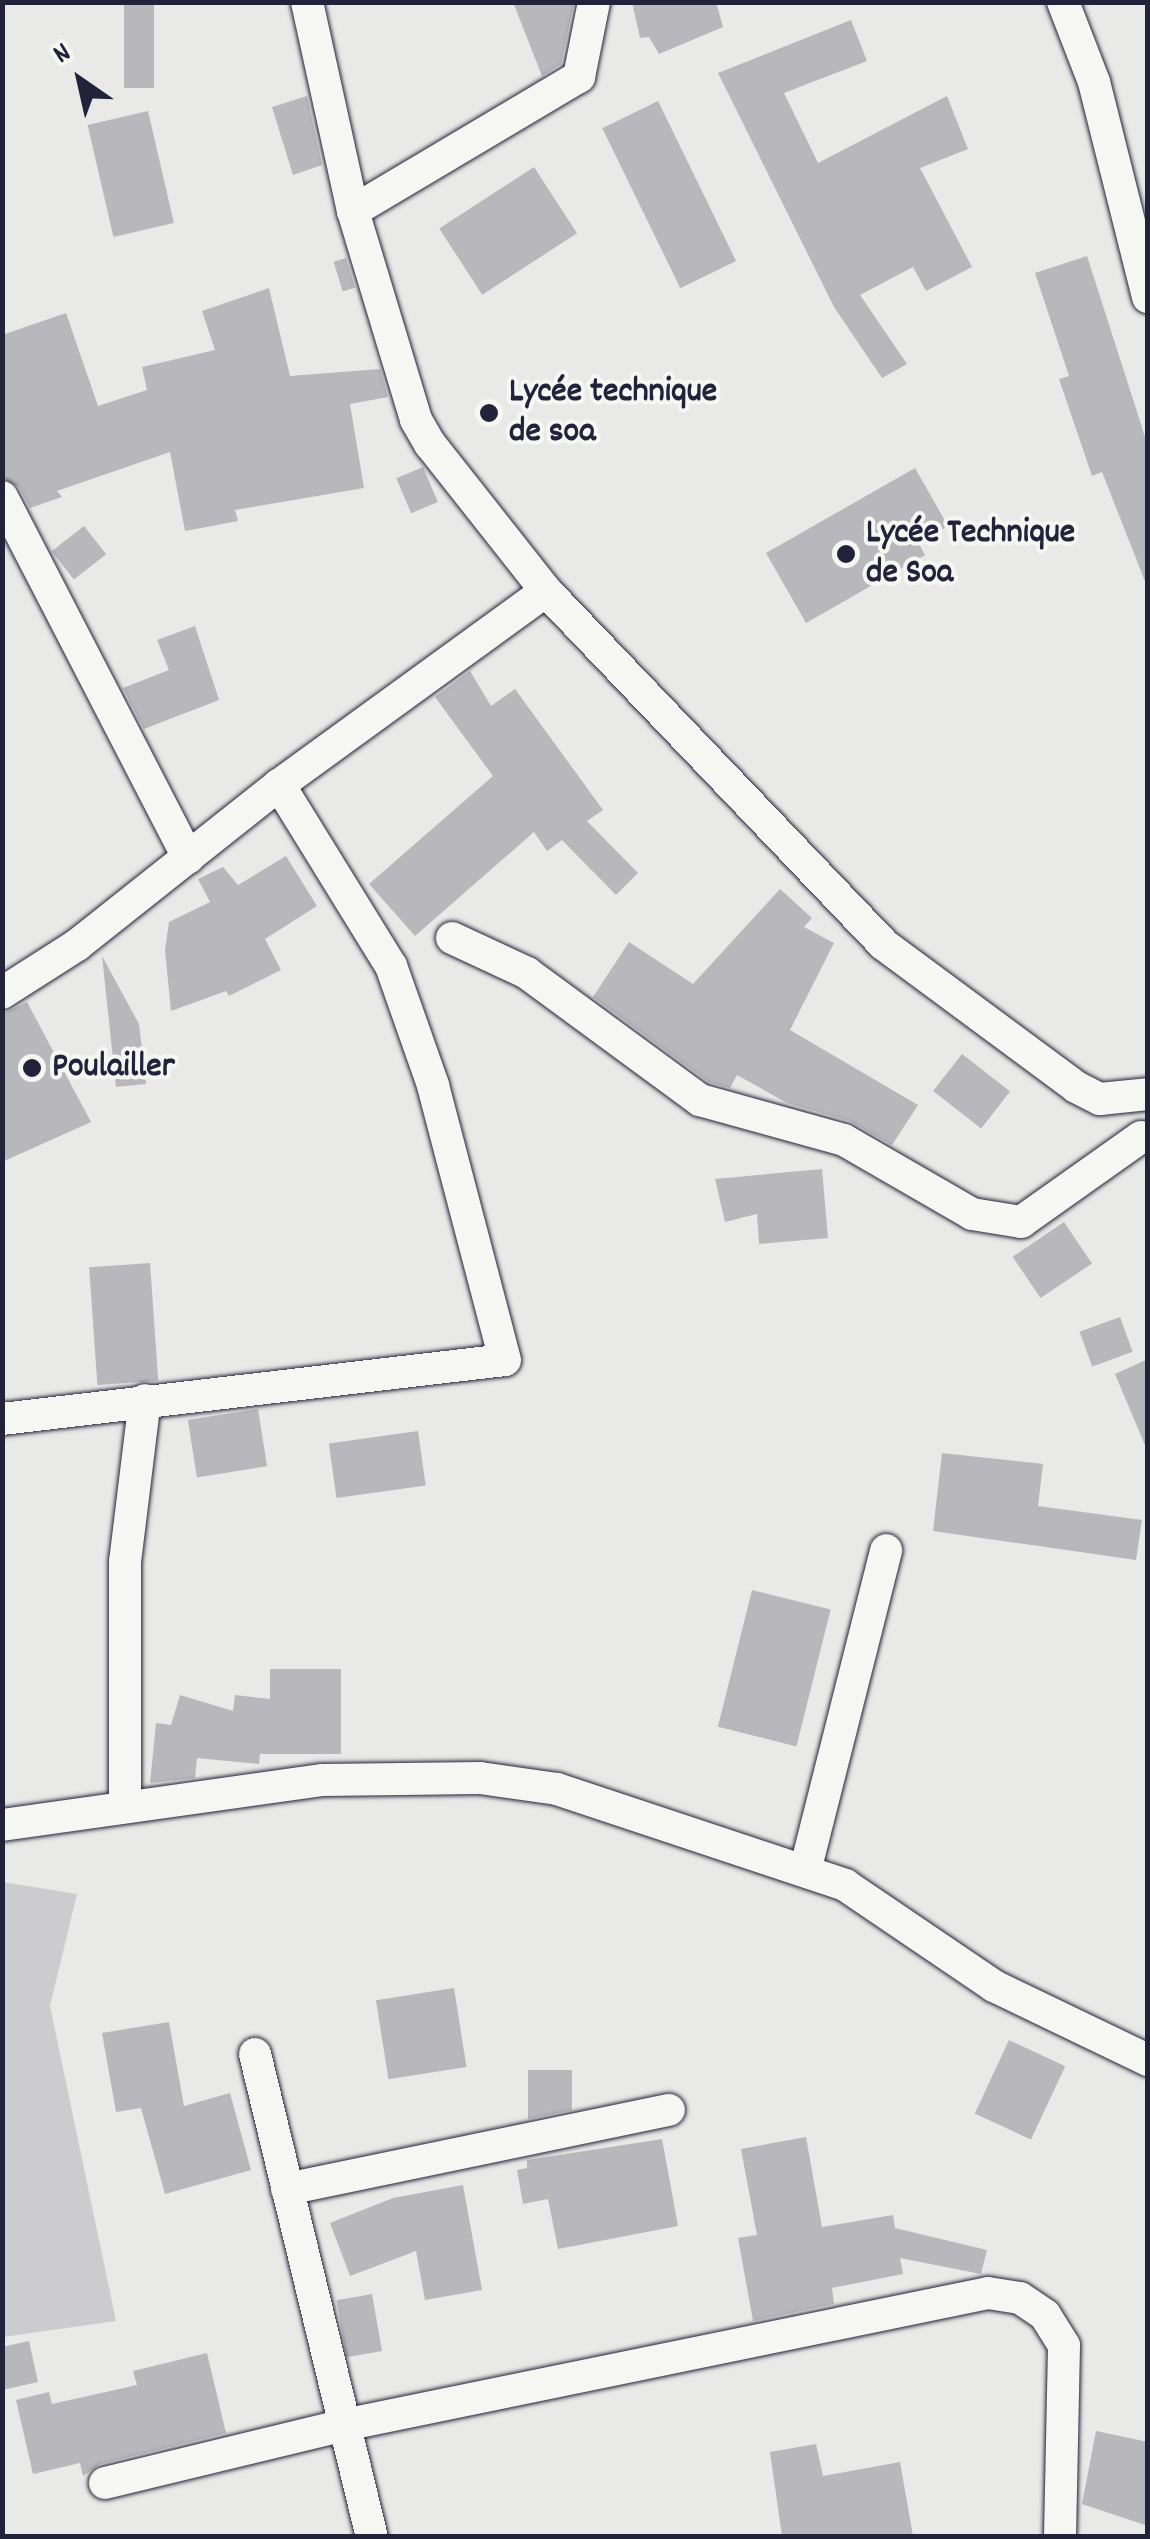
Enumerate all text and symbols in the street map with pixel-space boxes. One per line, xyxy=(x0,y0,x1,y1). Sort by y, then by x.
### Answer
north arrow xyxy=(30,30,130,130)
text: N xyxy=(46,35,80,76)
place label: Lycée technique de soa xyxy=(509,372,717,454)
marker: Lycée technique de soa xyxy=(478,402,500,424)
place label: Lycée Technique de Soa xyxy=(866,513,1075,595)
marker: Lycée Technique de Soa xyxy=(835,543,857,565)
place label: Poulailler xyxy=(52,1047,175,1089)
marker: Poulailler xyxy=(21,1057,43,1079)

